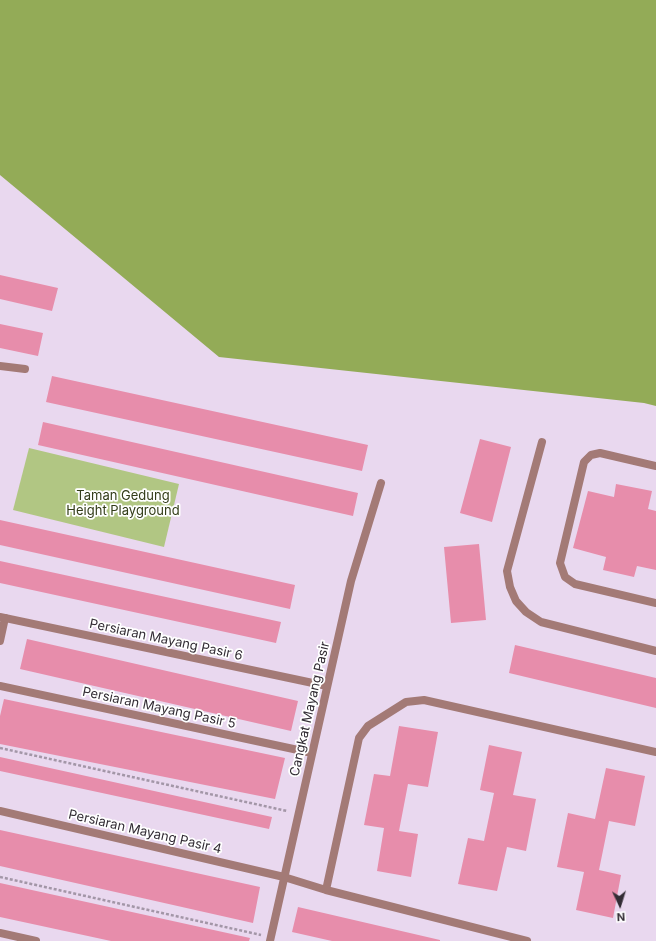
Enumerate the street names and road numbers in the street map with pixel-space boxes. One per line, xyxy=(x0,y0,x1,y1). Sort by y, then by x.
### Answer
street label: Persiaran Mayang Pasir 6 xyxy=(88,616,244,664)
street label: Cangkat Mayang Pasir xyxy=(287,640,333,778)
street label: Persiaran Mayang Pasir 5 xyxy=(81,684,237,732)
street label: Persiaran Mayang Pasir 4 xyxy=(67,807,223,857)

